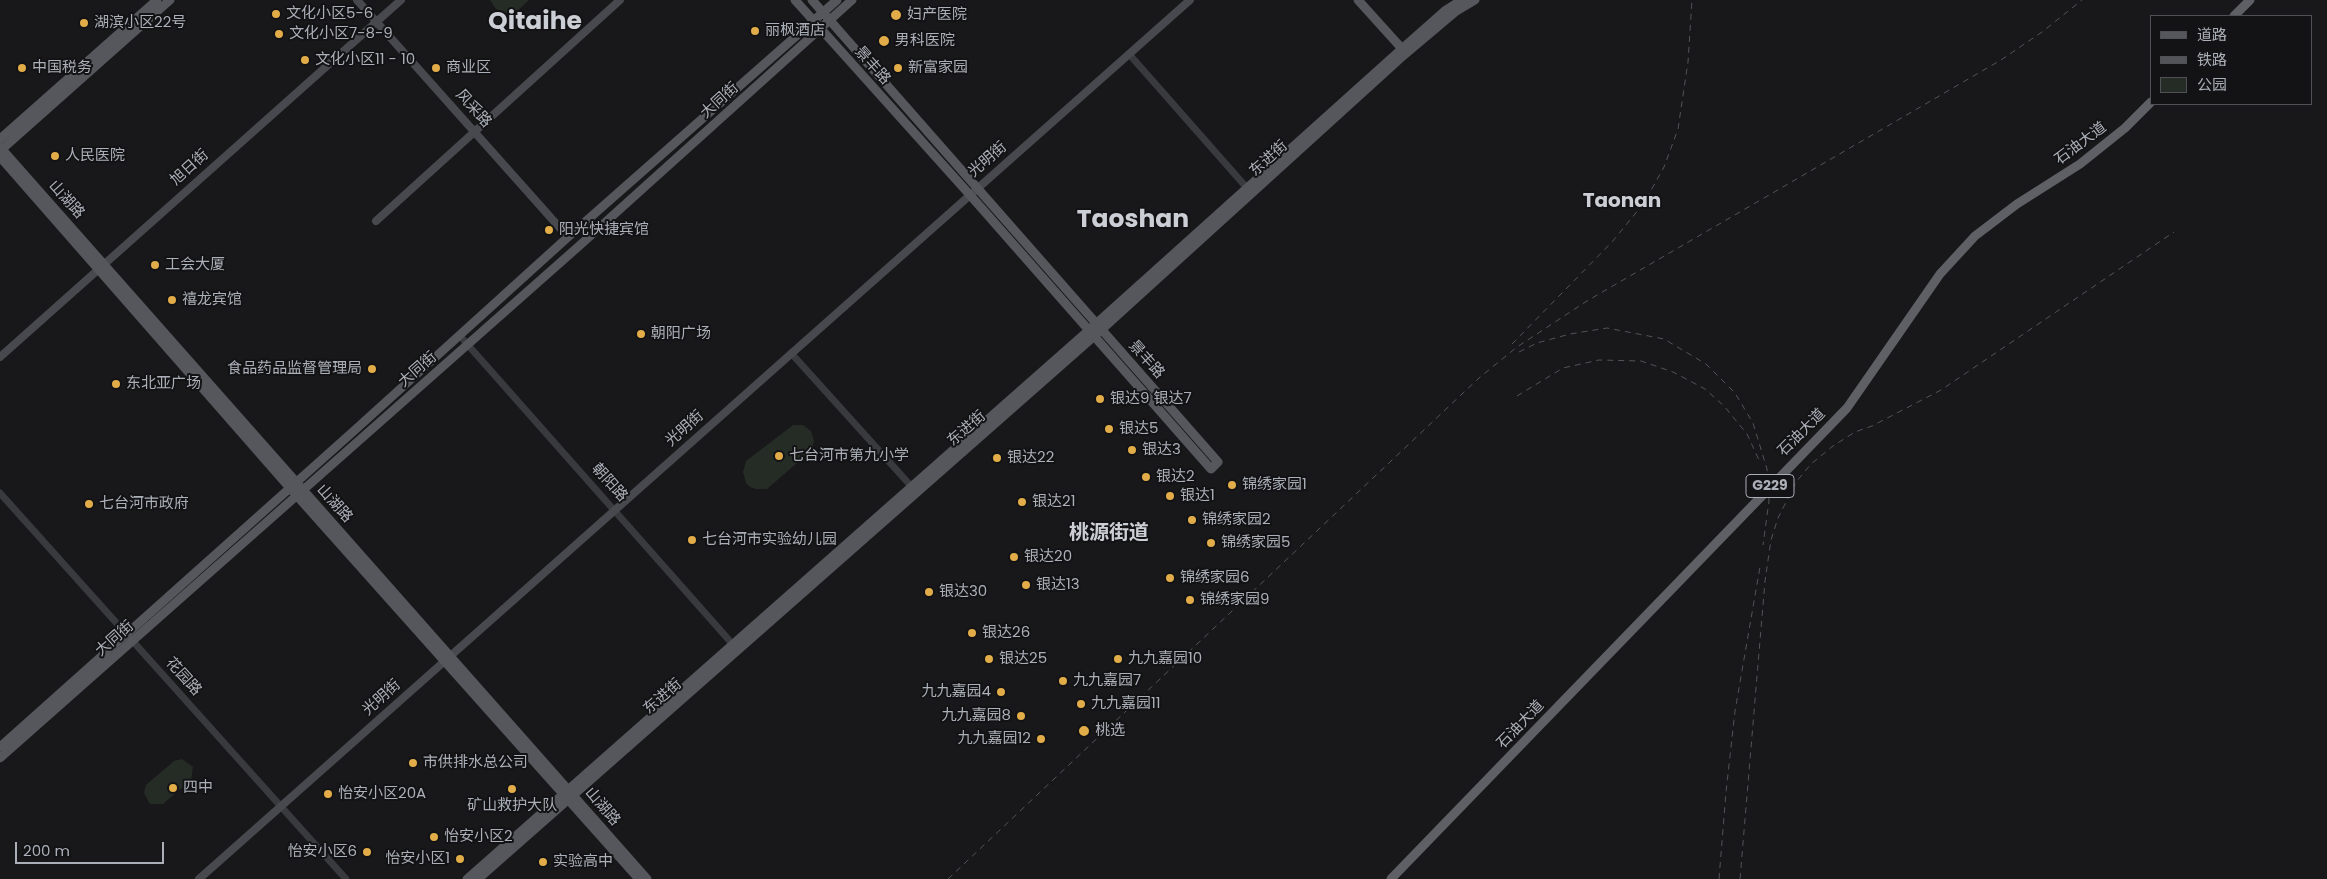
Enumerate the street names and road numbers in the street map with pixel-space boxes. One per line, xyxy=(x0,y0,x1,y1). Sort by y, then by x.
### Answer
street label: 景丰路 xyxy=(850,43,894,89)
street label: 大同街 xyxy=(697,79,743,123)
street label: 风采路 xyxy=(451,86,495,132)
street label: 石油大道 xyxy=(2052,119,2110,169)
street label: 东进街 xyxy=(1246,137,1292,181)
street label: 光明街 xyxy=(965,138,1011,182)
street label: 旭日街 xyxy=(167,146,213,190)
street label: 山湖路 xyxy=(44,177,88,223)
street label: 景丰路 xyxy=(1124,337,1168,383)
street label: 大同街 xyxy=(395,348,441,392)
street label: 石油大道 xyxy=(1774,405,1830,461)
street label: 光明街 xyxy=(662,407,708,451)
street label: 东进街 xyxy=(944,407,990,451)
street label: 朝阳路 xyxy=(587,460,631,506)
road number: G229 xyxy=(1746,474,1794,498)
street label: 山湖路 xyxy=(312,481,356,527)
street label: 大同街 xyxy=(92,617,138,661)
street label: 花园路 xyxy=(161,654,205,700)
street label: 东进街 xyxy=(640,675,686,719)
street label: 光明街 xyxy=(359,676,405,720)
street label: 石油大道 xyxy=(1494,697,1548,753)
street label: 山湖路 xyxy=(580,784,624,830)

